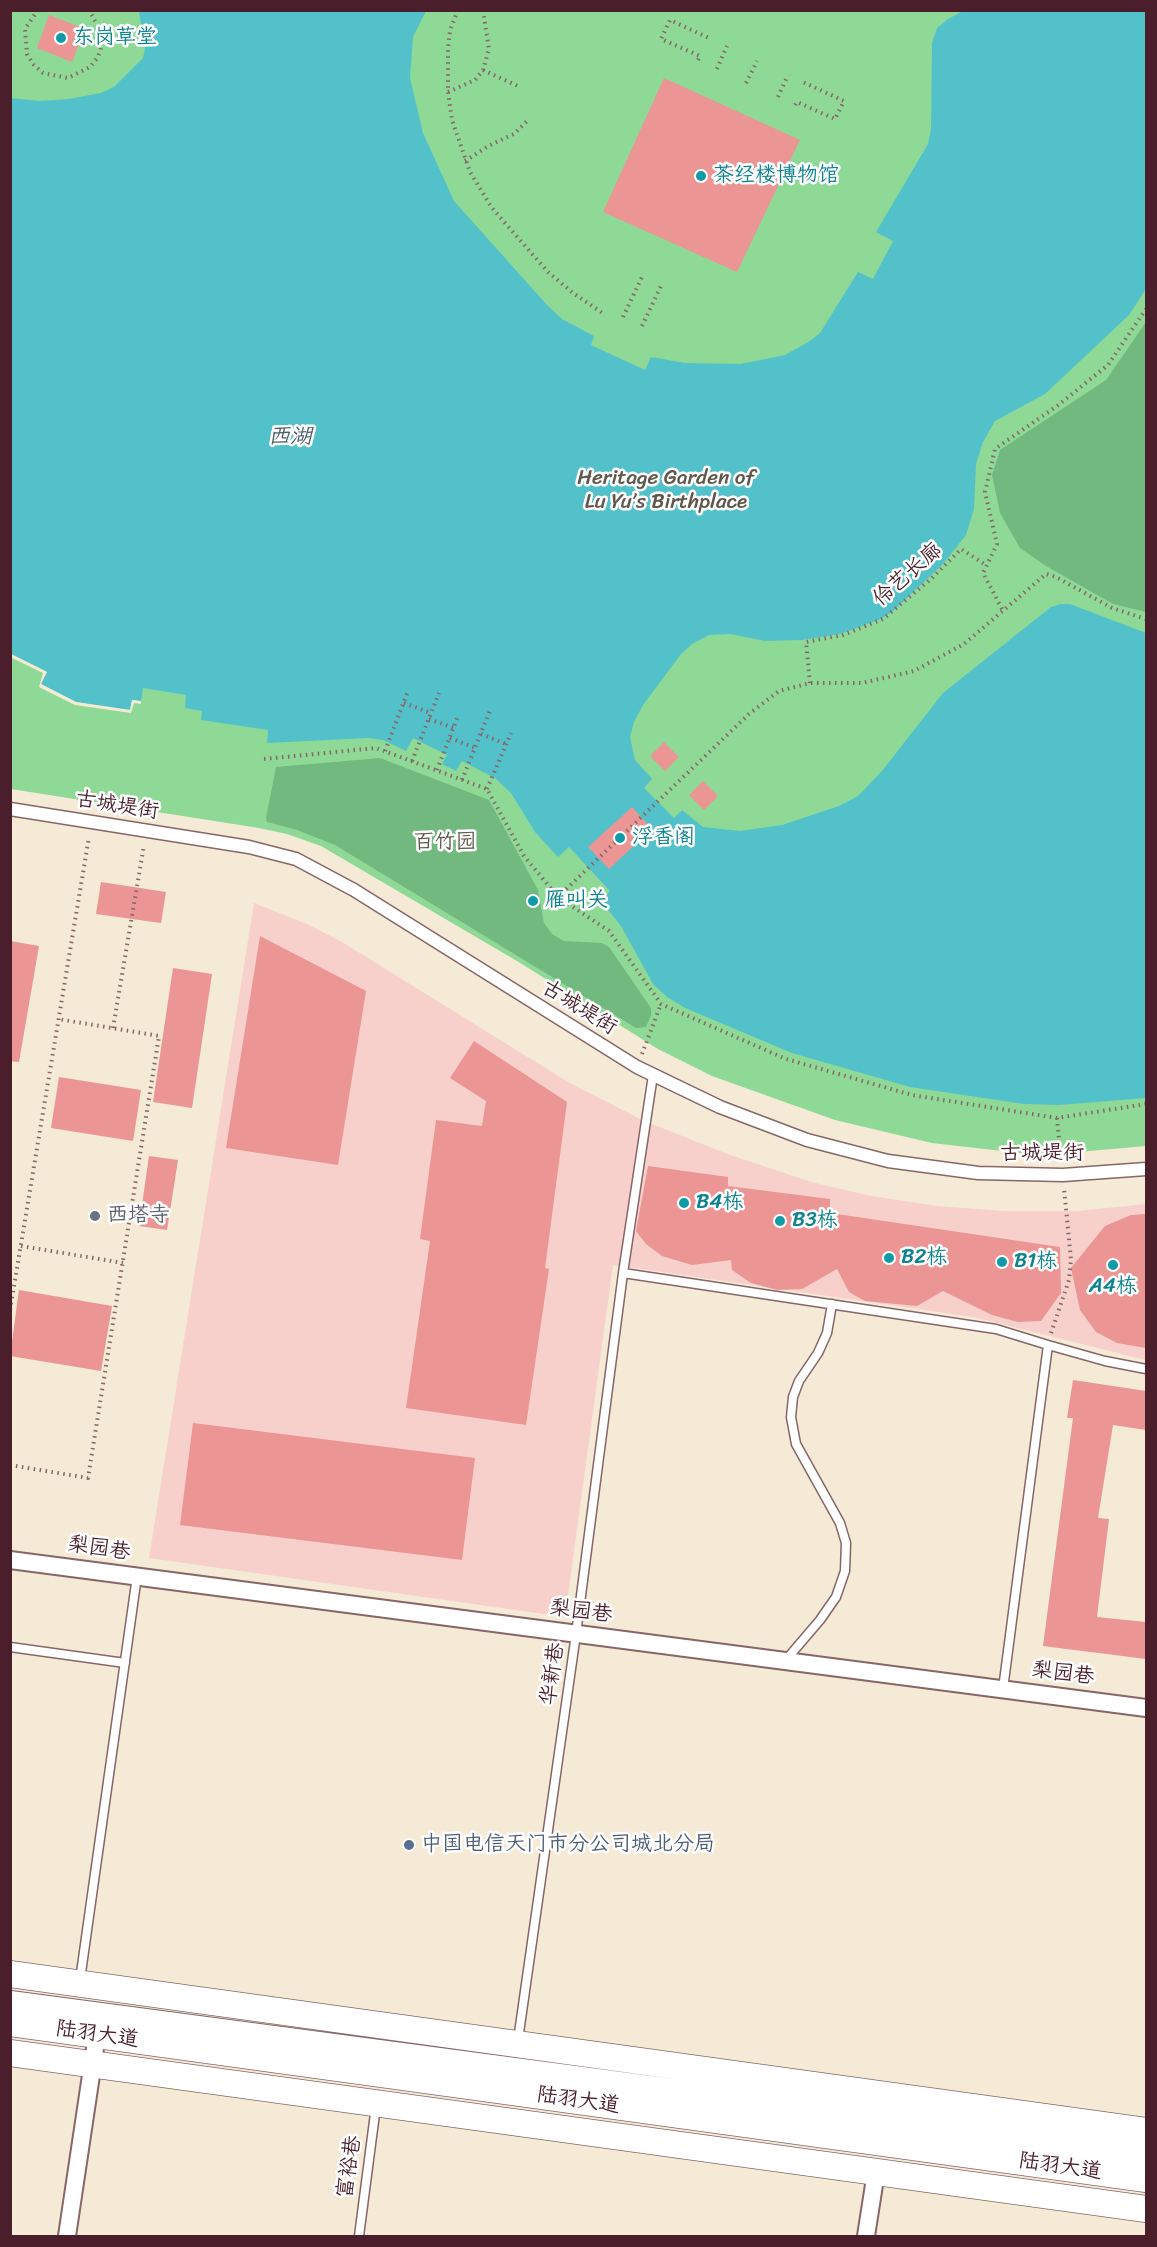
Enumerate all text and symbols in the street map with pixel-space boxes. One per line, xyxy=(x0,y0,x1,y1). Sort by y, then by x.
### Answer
place label: 东岗草堂 xyxy=(73,25,157,51)
marker: 东岗草堂 xyxy=(54,31,68,45)
place label: 茶经楼博物馆 xyxy=(713,163,839,189)
marker: 茶经楼博物馆 xyxy=(694,169,708,183)
water label: 西湖 xyxy=(268,424,312,450)
park label: Heritage Garden of Lu Yu’s Birthplace xyxy=(577,466,755,516)
street label: 伶艺长廊 xyxy=(868,538,948,612)
street label: 古城堤街 xyxy=(74,787,160,825)
place label: 浮香阁 xyxy=(632,825,695,851)
park label: 百竹园 xyxy=(414,830,476,856)
marker: 浮香阁 xyxy=(613,831,627,845)
place label: 雁叫关 xyxy=(545,888,608,914)
marker: 雁叫关 xyxy=(526,894,540,908)
street label: 古城堤街 xyxy=(537,975,621,1041)
street label: 古城堤街 xyxy=(1000,1141,1084,1167)
place label: B4栋 xyxy=(696,1190,743,1216)
marker: B4栋 xyxy=(677,1196,691,1210)
place label: 西塔寺 xyxy=(107,1203,170,1229)
place label: B3栋 xyxy=(792,1208,838,1234)
marker: 西塔寺 xyxy=(88,1209,102,1223)
marker: B3栋 xyxy=(773,1214,787,1228)
place label: B2栋 xyxy=(901,1245,947,1271)
place label: B1栋 xyxy=(1014,1249,1057,1275)
marker: B2栋 xyxy=(882,1251,896,1265)
marker: B1栋 xyxy=(995,1255,1009,1269)
marker: A4栋 xyxy=(1106,1258,1120,1272)
place label: A4栋 xyxy=(1089,1274,1137,1300)
street label: 梨园巷 xyxy=(66,1532,132,1566)
street label: 梨园巷 xyxy=(548,1596,614,1628)
street label: 华新巷 xyxy=(536,1641,570,1707)
street label: 梨园巷 xyxy=(1030,1658,1096,1690)
place label: 中国电信天门市分公司城北分局 xyxy=(421,1832,715,1858)
marker: 中国电信天门市分公司城北分局 xyxy=(402,1838,416,1852)
street label: 陆羽大道 xyxy=(54,2017,140,2053)
street label: 陆羽大道 xyxy=(535,2083,621,2119)
street label: 富裕巷 xyxy=(333,2134,367,2200)
street label: 陆羽大道 xyxy=(1017,2149,1103,2185)

